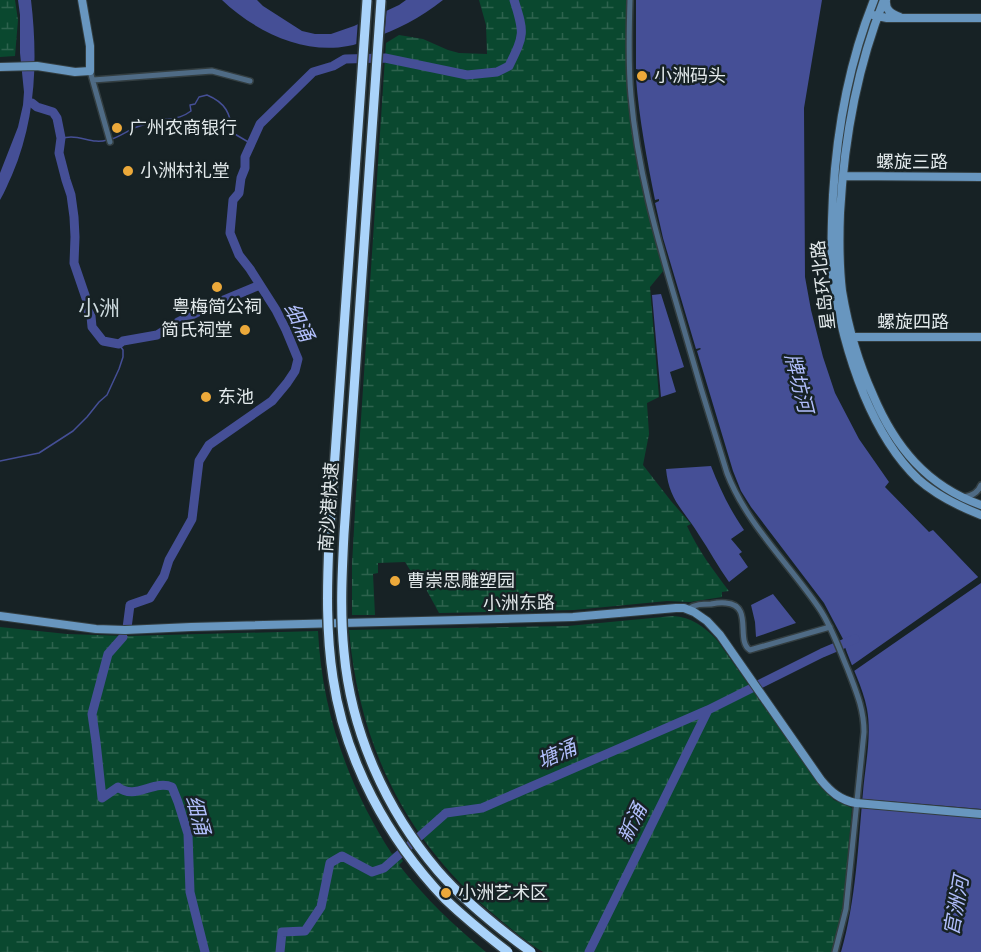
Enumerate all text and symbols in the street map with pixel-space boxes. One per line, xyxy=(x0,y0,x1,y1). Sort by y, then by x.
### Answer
place label: 小洲码头 xyxy=(654,62,726,89)
marker: 小洲码头 xyxy=(635,69,649,83)
place label: 广州农商银行 xyxy=(129,114,237,141)
marker: 广州农商银行 xyxy=(110,121,124,135)
street label: 螺旋三路 xyxy=(876,148,948,175)
place label: 小洲村礼堂 xyxy=(140,157,230,184)
marker: 小洲村礼堂 xyxy=(121,164,135,178)
street label: 星岛环北路 xyxy=(804,239,841,331)
marker: 粤梅简公祠 xyxy=(210,280,224,294)
district label: 小洲 xyxy=(78,291,120,323)
place label: 粤梅简公祠 xyxy=(172,293,262,320)
water label: 细涌 xyxy=(277,297,323,348)
street label: 螺旋四路 xyxy=(877,308,949,335)
place label: 简氏祠堂 xyxy=(161,316,233,343)
marker: 简氏祠堂 xyxy=(238,323,252,337)
water label: 牌坊河 xyxy=(777,350,823,420)
place label: 东池 xyxy=(218,383,254,410)
marker: 东池 xyxy=(199,390,213,404)
street label: 南沙港快速 xyxy=(312,461,345,553)
place label: 曹崇思雕塑园 xyxy=(407,567,515,594)
marker: 曹崇思雕塑园 xyxy=(388,574,402,588)
street label: 小洲东路 xyxy=(483,588,555,617)
water label: 塘涌 xyxy=(532,730,583,776)
water label: 细涌 xyxy=(178,792,219,840)
water label: 新涌 xyxy=(609,796,655,848)
water label: 官洲河 xyxy=(935,870,977,938)
place label: 小洲艺术区 xyxy=(458,879,548,906)
marker: 小洲艺术区 xyxy=(439,886,453,900)

